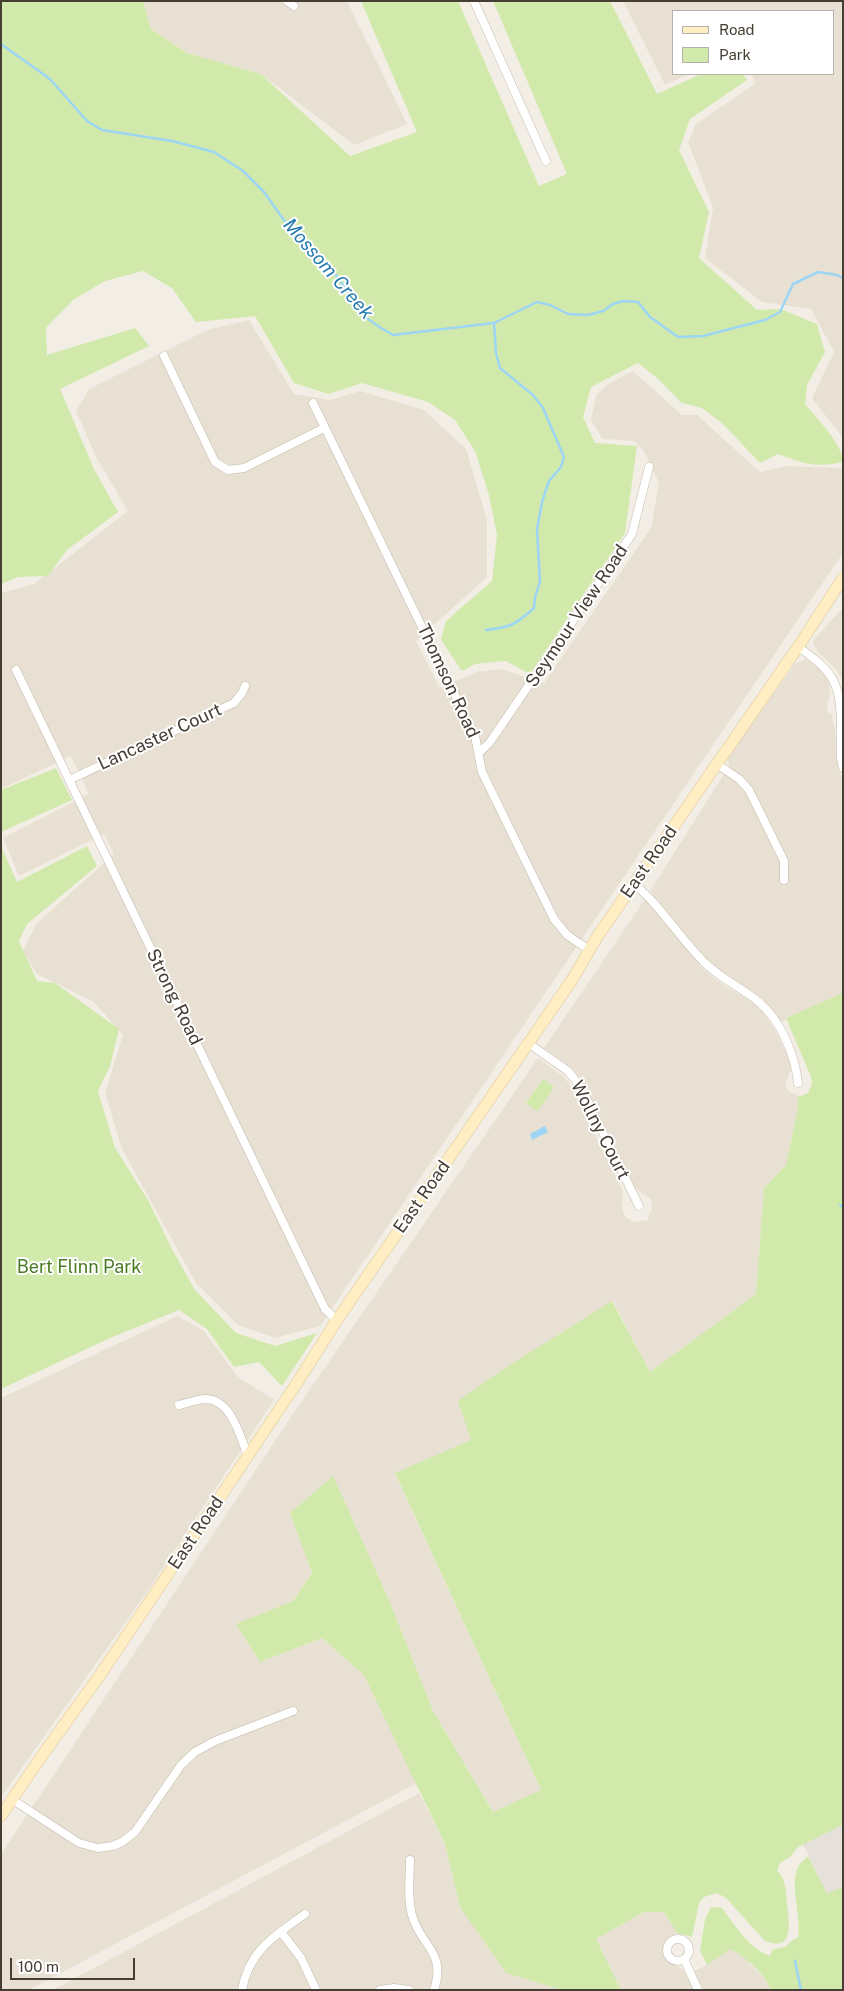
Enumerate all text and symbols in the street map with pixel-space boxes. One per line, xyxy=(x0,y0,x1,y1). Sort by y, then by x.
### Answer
legend xyxy=(672,10,834,75)
text: Road xyxy=(719,21,755,38)
text: Park xyxy=(719,46,751,63)
water label: Mossom Creek xyxy=(278,214,378,324)
street label: Seymour View Road xyxy=(521,541,633,691)
street label: Thomson Road xyxy=(412,621,484,741)
street label: Lancaster Court xyxy=(95,699,225,775)
street label: East Road xyxy=(616,821,682,903)
street label: Strong Road xyxy=(141,945,207,1049)
street label: Wollny Court xyxy=(566,1077,634,1183)
street label: East Road xyxy=(389,1156,455,1238)
park label: Bert Flinn Park xyxy=(17,1256,141,1278)
street label: East Road xyxy=(164,1492,228,1574)
scale bar xyxy=(12,1948,138,1980)
text: 100 m xyxy=(18,1958,59,1975)

